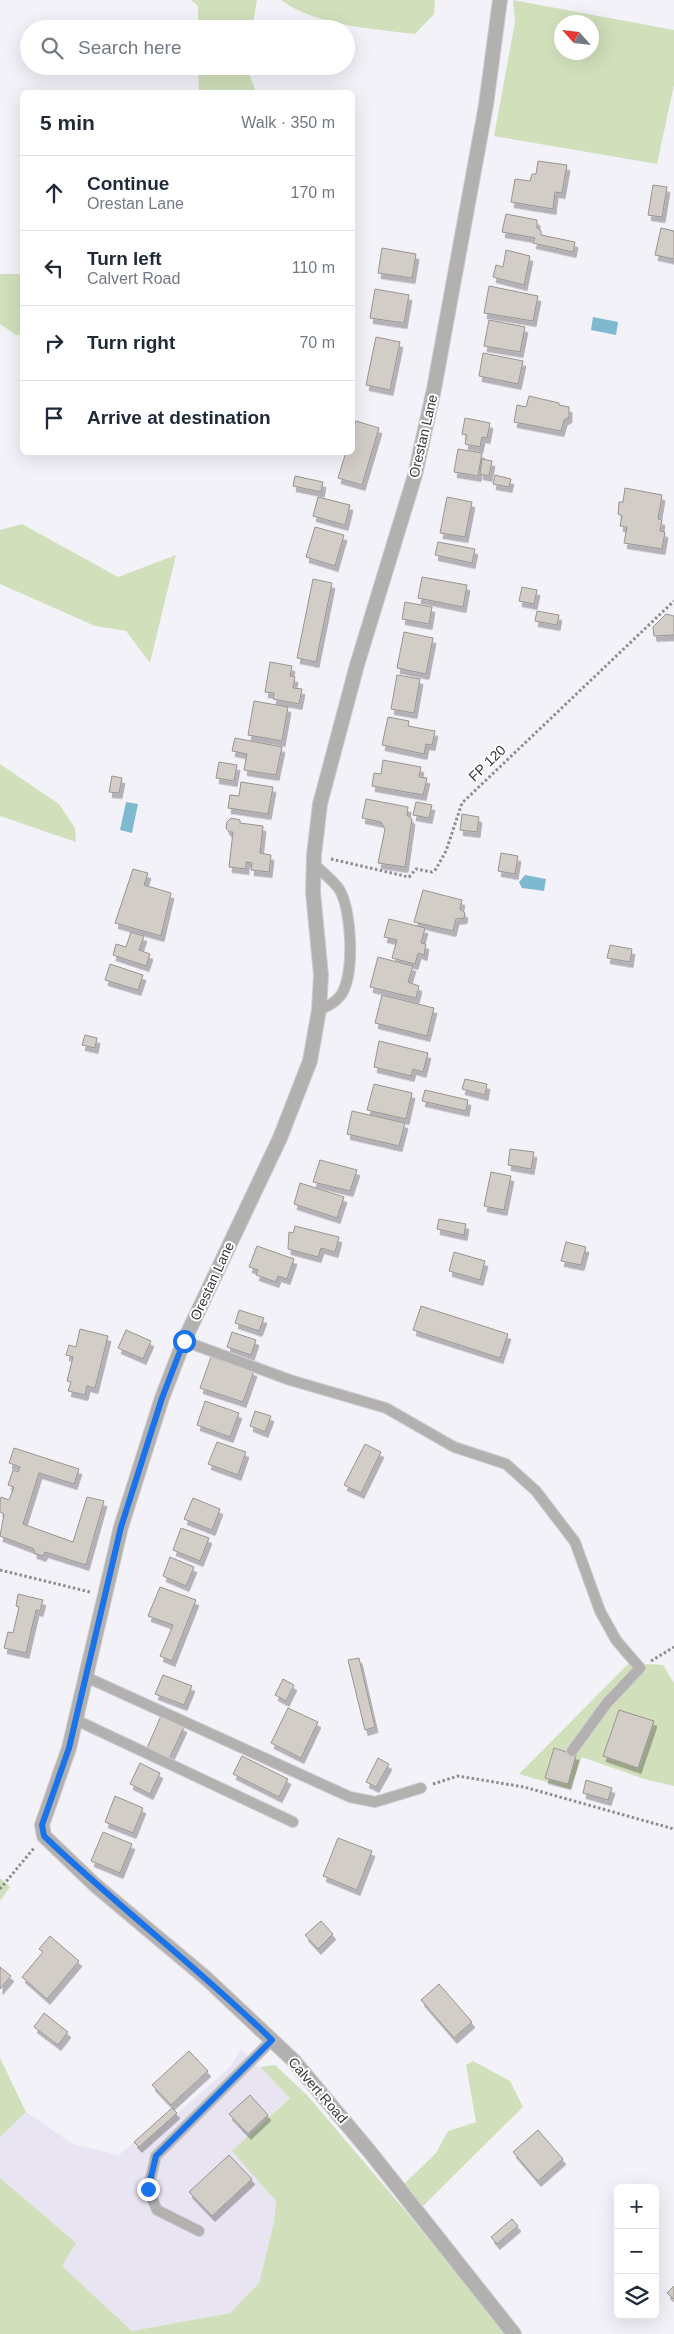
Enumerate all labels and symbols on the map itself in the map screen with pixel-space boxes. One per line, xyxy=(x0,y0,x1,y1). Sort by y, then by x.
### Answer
north arrow xyxy=(554,15,599,60)
street label: Orestan Lane xyxy=(406,393,440,479)
street label: FP 120 xyxy=(465,742,509,784)
street label: Orestan Lane xyxy=(187,1239,237,1323)
route start xyxy=(173,1330,196,1353)
street label: Calvert Road xyxy=(285,2054,351,2126)
route end xyxy=(137,2178,160,2201)

